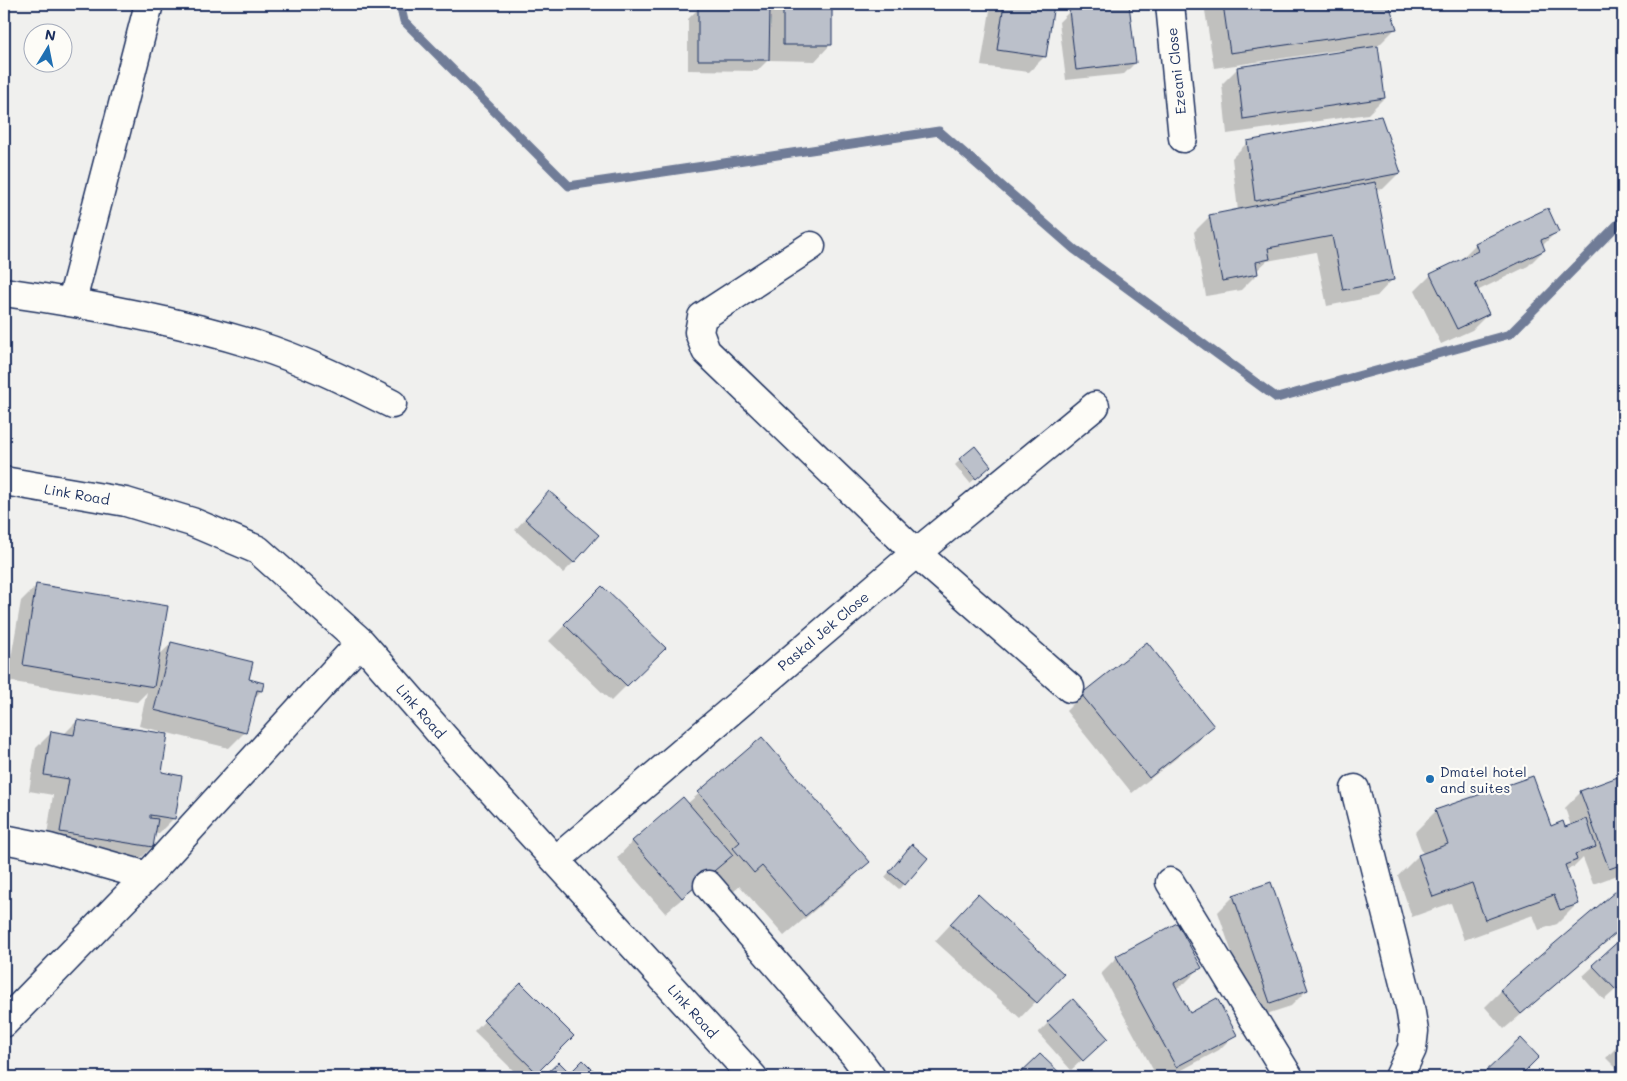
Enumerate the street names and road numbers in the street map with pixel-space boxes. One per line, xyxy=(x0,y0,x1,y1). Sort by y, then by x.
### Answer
street label: Ezeani Close xyxy=(1162,27,1190,115)
street label: Link Road xyxy=(43,479,111,509)
street label: Paskal Jek Close xyxy=(773,587,873,675)
street label: Link Road xyxy=(392,680,450,742)
street label: Link Road xyxy=(664,980,722,1042)

